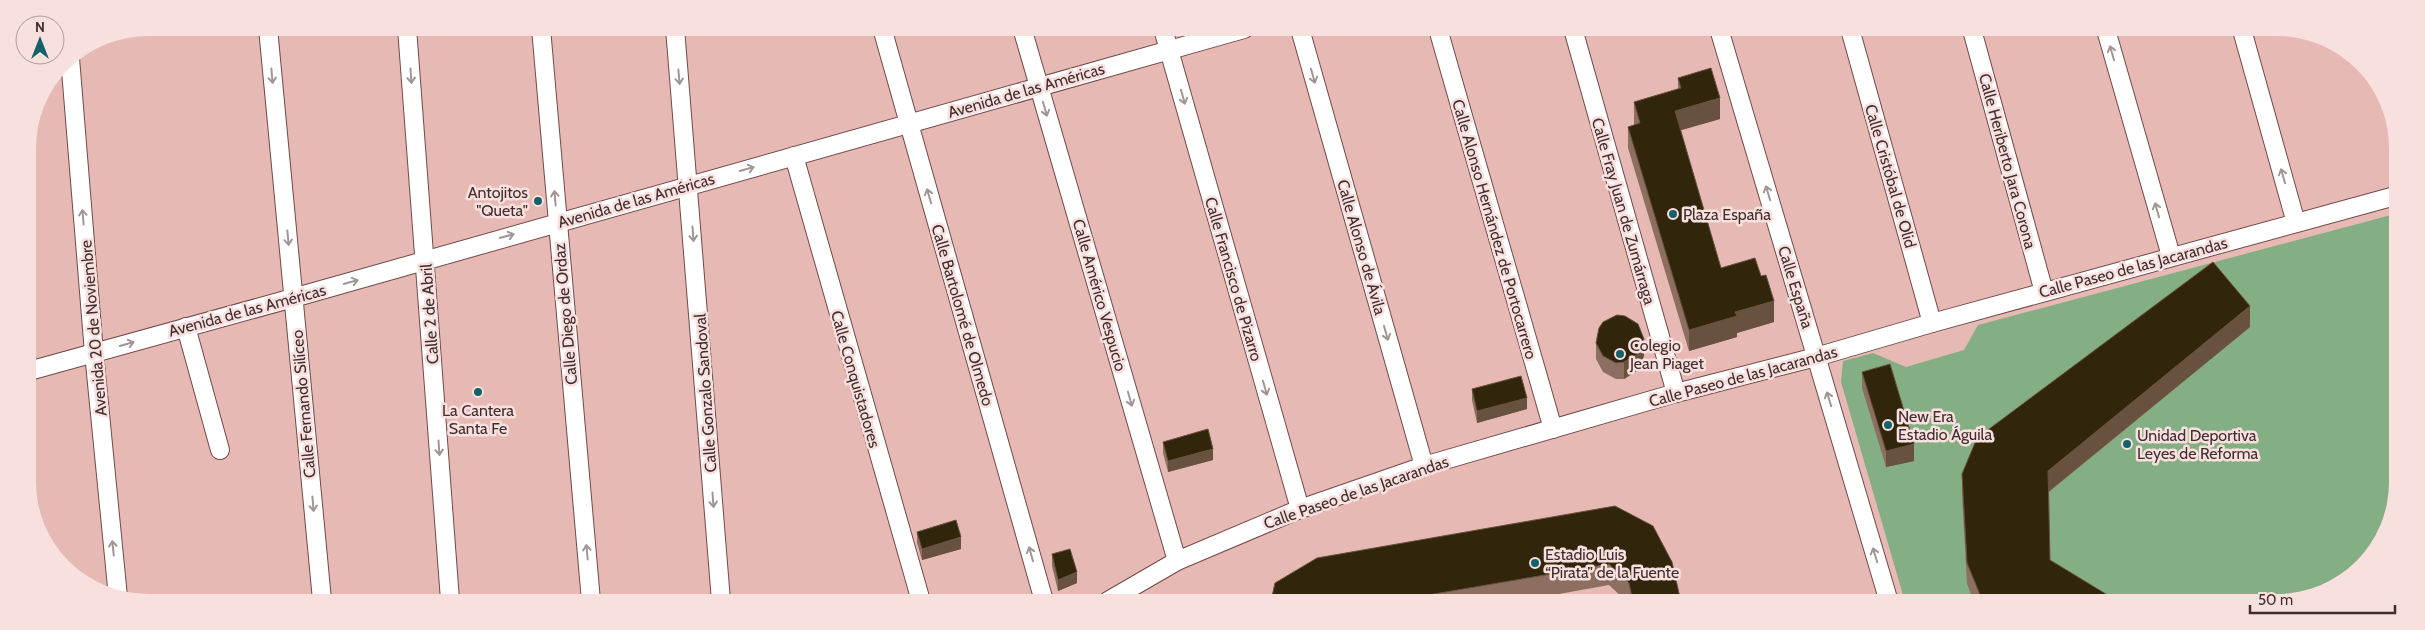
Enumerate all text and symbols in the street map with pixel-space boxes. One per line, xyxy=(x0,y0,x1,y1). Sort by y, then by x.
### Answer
north arrow xyxy=(15,15,65,65)
text: N xyxy=(35,18,45,36)
one-way arrow xyxy=(2107,46,2117,62)
street label: Avenida de las Américas xyxy=(946,59,1107,122)
one-way arrow xyxy=(1309,67,1318,83)
one-way arrow xyxy=(268,68,277,84)
one-way arrow xyxy=(406,68,415,84)
one-way arrow xyxy=(675,68,684,84)
street label: Calle Heriberto Jara Corona xyxy=(1975,71,2040,251)
one-way arrow xyxy=(1178,88,1188,104)
street label: Calle Alonso Hernández de Portocarrero xyxy=(1448,97,1541,361)
one-way arrow xyxy=(1041,101,1051,117)
street label: Calle Cristóbal de Olid xyxy=(1861,102,1920,250)
street label: Calle Fray Juan de Zumárraga xyxy=(1588,116,1659,307)
one-way arrow xyxy=(739,163,755,173)
street label: Avenida de las Américas xyxy=(556,169,717,232)
one-way arrow xyxy=(2277,169,2287,185)
street label: Calle Alonso de Ávila xyxy=(1333,177,1390,317)
place label: Antojitos "Queta" xyxy=(468,183,528,220)
one-way arrow xyxy=(1762,186,1772,202)
one-way arrow xyxy=(924,188,934,204)
one-way arrow xyxy=(550,191,560,207)
marker: Antojitos "Queta" xyxy=(532,195,544,207)
street label: Calle Francisco de Pizarro xyxy=(1201,195,1266,364)
one-way arrow xyxy=(2152,202,2162,218)
place label: Plaza España xyxy=(1683,205,1771,224)
marker: Plaza España xyxy=(1667,208,1679,220)
one-way arrow xyxy=(78,209,88,225)
street label: Calle Américo Vespucio xyxy=(1069,217,1130,374)
street label: Calle Bartolomé de Olmedo xyxy=(927,222,998,408)
one-way arrow xyxy=(688,225,697,241)
one-way arrow xyxy=(283,230,293,246)
one-way arrow xyxy=(498,231,514,241)
street label: Calle Paseo de las Jacarandas xyxy=(2037,233,2230,302)
street label: Avenida 20 de Noviembre xyxy=(76,239,111,417)
street label: Calle Diego de Ordaz xyxy=(550,242,581,386)
street label: Calle España xyxy=(1774,244,1817,331)
street label: Calle 2 de Abril xyxy=(417,263,442,365)
one-way arrow xyxy=(342,276,358,286)
street label: Avenida de las Américas xyxy=(166,280,328,341)
street label: Calle Conquistadores xyxy=(827,308,884,450)
street label: Calle Gonzalo Sandoval xyxy=(690,313,721,473)
one-way arrow xyxy=(1381,325,1391,341)
street label: Calle Fernando Silíceo xyxy=(288,329,319,479)
place label: Colegio Jean Piaget xyxy=(1629,336,1705,373)
one-way arrow xyxy=(118,338,134,348)
street label: Calle Paseo de las Jacarandas xyxy=(1647,342,1840,411)
marker: Colegio Jean Piaget xyxy=(1614,348,1626,360)
one-way arrow xyxy=(1261,379,1271,395)
marker: La Cantera Santa Fe xyxy=(472,386,484,398)
one-way arrow xyxy=(1126,391,1136,407)
one-way arrow xyxy=(1824,392,1834,408)
place label: La Cantera Santa Fe xyxy=(442,401,514,438)
place label: New Era Estadio Águila xyxy=(1898,407,1992,444)
marker: New Era Estadio Águila xyxy=(1882,419,1894,431)
place label: Unidad Deportiva Leyes de Reforma xyxy=(2137,426,2259,463)
marker: Unidad Deportiva Leyes de Reforma xyxy=(2121,438,2133,450)
one-way arrow xyxy=(434,440,444,456)
street label: Calle Paseo de las Jacarandas xyxy=(1261,452,1451,533)
one-way arrow xyxy=(709,492,718,508)
one-way arrow xyxy=(308,496,318,512)
one-way arrow xyxy=(108,541,118,557)
one-way arrow xyxy=(582,544,592,560)
place label: Estadio Luis “Pirata” de la Fuente xyxy=(1545,545,1679,582)
one-way arrow xyxy=(1026,547,1035,563)
one-way arrow xyxy=(1870,548,1880,564)
marker: Estadio Luis “Pirata” de la Fuente xyxy=(1529,557,1541,569)
scale bar xyxy=(2250,582,2395,614)
text: 50 m xyxy=(2258,591,2293,609)

